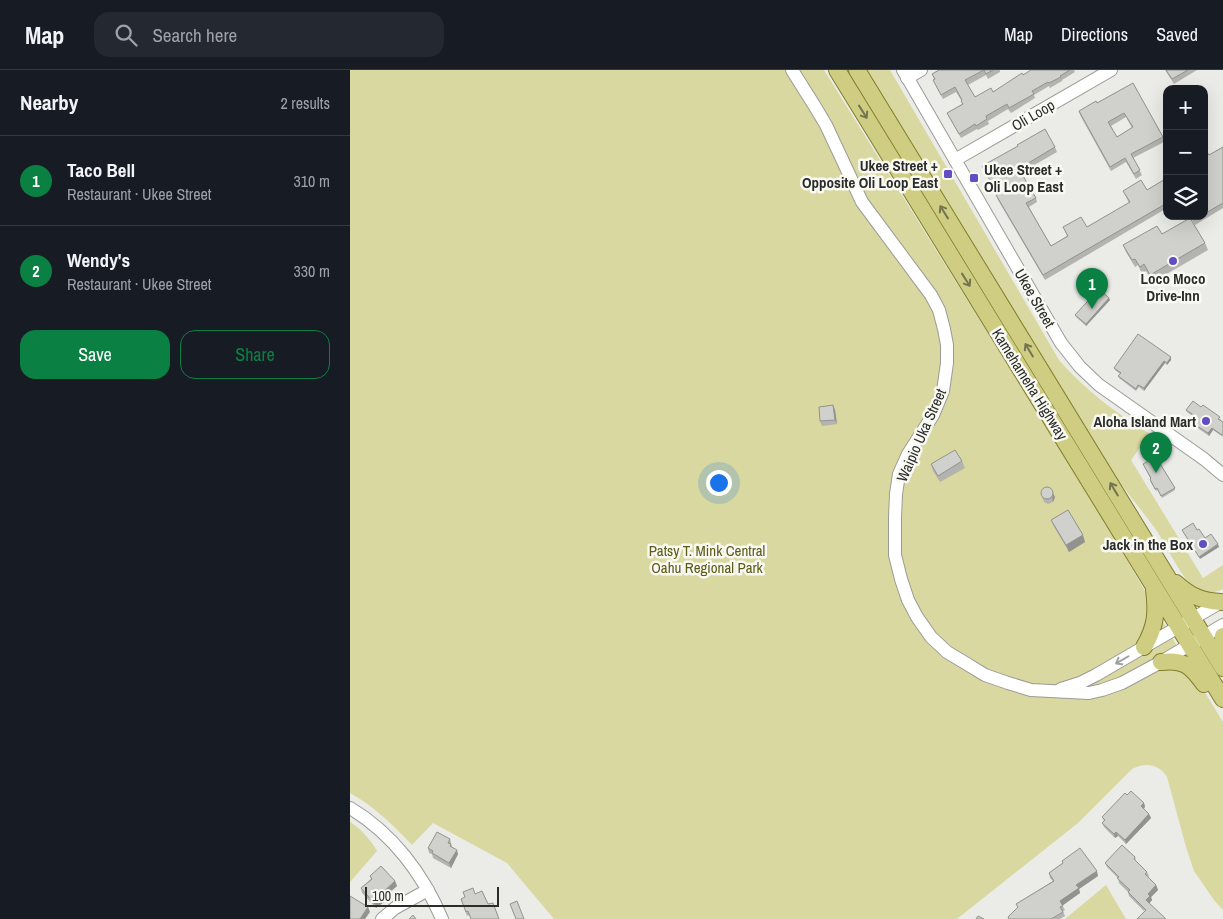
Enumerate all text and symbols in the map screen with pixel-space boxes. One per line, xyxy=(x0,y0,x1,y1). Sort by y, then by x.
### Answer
search box xyxy=(94,12,444,57)
text: Map xyxy=(25,19,64,51)
icon: search xyxy=(112,21,140,49)
text: Search here xyxy=(152,22,237,48)
text: Map xyxy=(1004,22,1033,47)
text: Directions xyxy=(1061,22,1128,47)
text: Saved xyxy=(1156,22,1198,47)
map controls xyxy=(1163,85,1208,220)
button: + xyxy=(1163,85,1208,130)
text: Nearby xyxy=(20,88,78,117)
text: 2 results xyxy=(280,92,330,114)
street label: Oli Loop xyxy=(1008,94,1059,136)
one-way arrow xyxy=(858,104,868,118)
button: − xyxy=(1163,130,1208,175)
place label: Ukee Street + Opposite Oli Loop East xyxy=(802,155,938,193)
text: Taco Bell xyxy=(67,157,135,183)
place label: Ukee Street + Oli Loop East xyxy=(984,159,1063,197)
marker: Ukee Street + Opposite Oli Loop East xyxy=(942,168,954,180)
text: 1 xyxy=(32,170,40,192)
text: 310 m xyxy=(294,170,330,192)
marker: Ukee Street + Oli Loop East xyxy=(968,172,980,184)
button: layers xyxy=(1163,175,1208,220)
text: Restaurant · Ukee Street xyxy=(67,183,211,205)
one-way arrow xyxy=(939,205,949,219)
text: Wendy's xyxy=(67,247,130,273)
marker: Loco Moco Drive-Inn xyxy=(1167,255,1179,267)
text: 2 xyxy=(32,260,40,282)
text: 330 m xyxy=(294,260,330,282)
street label: Ukee Street xyxy=(1010,265,1061,332)
pin: 1 xyxy=(1076,268,1108,309)
place label: Loco Moco Drive-Inn xyxy=(1141,268,1205,306)
one-way arrow xyxy=(962,272,972,286)
text: Restaurant · Ukee Street xyxy=(67,273,211,295)
street label: Kamehameha Highway xyxy=(987,324,1073,444)
button: Save xyxy=(20,330,170,379)
button: Share xyxy=(180,330,330,379)
one-way arrow xyxy=(1023,344,1033,358)
street label: Waipio Uka Street xyxy=(891,385,951,485)
place label: Aloha Island Mart xyxy=(1093,411,1196,432)
marker: Aloha Island Mart xyxy=(1200,415,1212,427)
pin: 2 xyxy=(1140,432,1172,473)
your location xyxy=(706,470,732,496)
one-way arrow xyxy=(1108,482,1118,496)
place label: Jack in the Box xyxy=(1103,534,1193,555)
marker: Jack in the Box xyxy=(1197,538,1209,550)
park label: Patsy T. Mink Central Oahu Regional Park xyxy=(649,540,765,578)
one-way arrow xyxy=(1115,655,1129,665)
scale bar xyxy=(365,884,499,907)
text: 100 m xyxy=(372,887,404,905)

